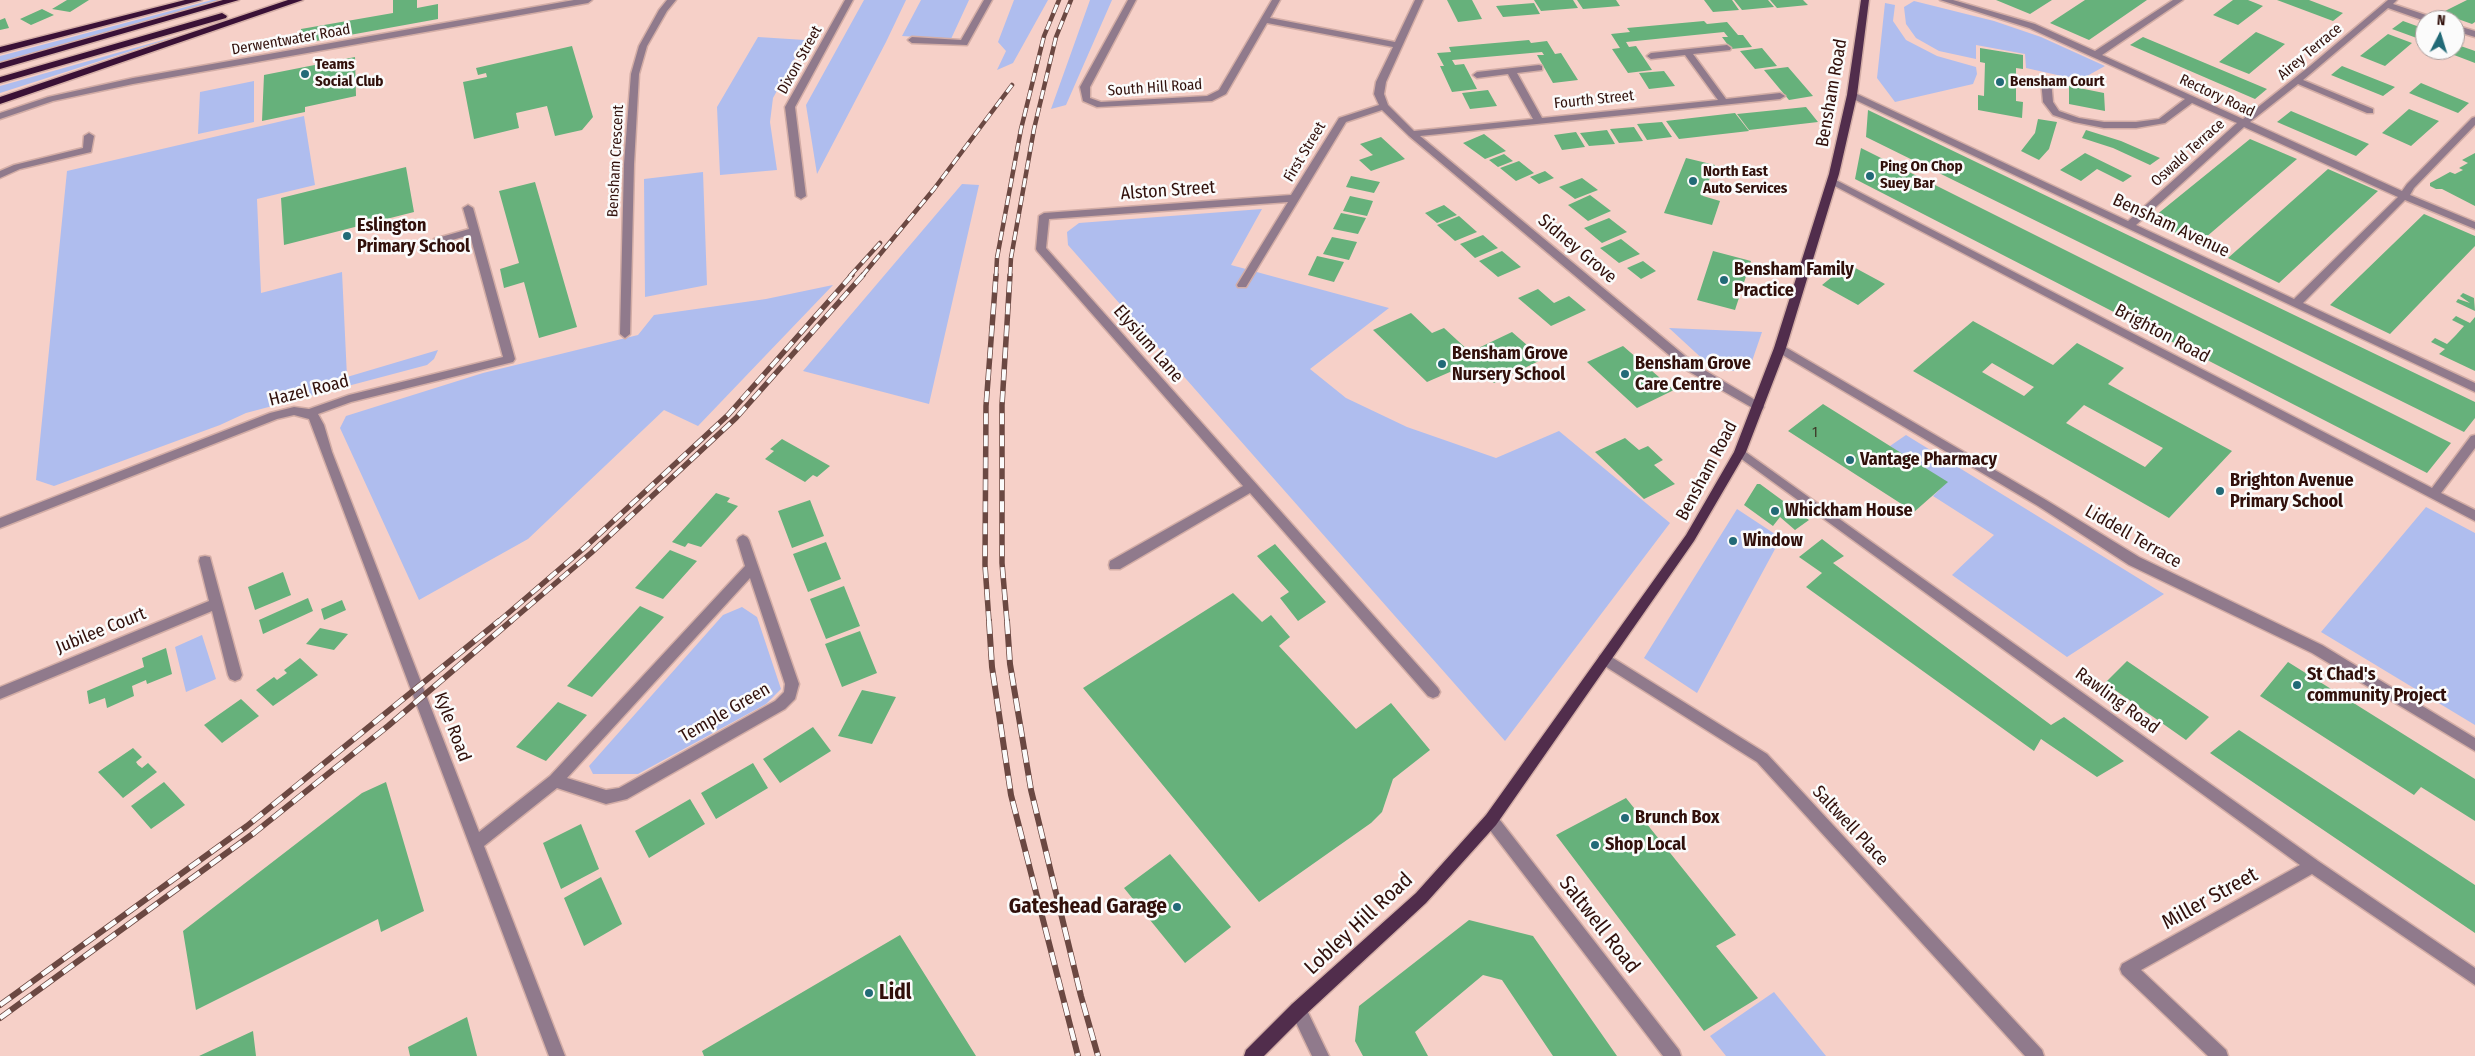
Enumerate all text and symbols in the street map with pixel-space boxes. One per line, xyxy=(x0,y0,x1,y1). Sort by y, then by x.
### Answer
north arrow xyxy=(2415,10,2465,60)
text: N xyxy=(2436,12,2446,29)
street label: Airey Terrace xyxy=(2274,20,2346,84)
street label: Derwentwater Road xyxy=(230,21,352,59)
street label: Dixon Street xyxy=(774,23,826,97)
street label: Bensham Road xyxy=(1812,37,1852,149)
place label: Teams Social Club xyxy=(315,56,383,91)
marker: Teams Social Club xyxy=(299,68,311,80)
street label: Rectory Road xyxy=(2177,71,2257,121)
place label: Bensham Court xyxy=(2010,73,2104,91)
street label: South Hill Road xyxy=(1107,76,1203,100)
marker: Bensham Court xyxy=(1994,76,2006,88)
street label: Fourth Street xyxy=(1553,87,1635,113)
street label: Bensham Crescent xyxy=(604,104,628,218)
street label: Oswald Terrace xyxy=(2148,115,2228,191)
street label: First Street xyxy=(1280,119,1330,185)
place label: Ping On Chop Suey Bar xyxy=(1880,158,1963,193)
place label: North East Auto Services xyxy=(1703,163,1787,198)
marker: Ping On Chop Suey Bar xyxy=(1864,170,1876,182)
marker: North East Auto Services xyxy=(1687,175,1699,187)
street label: Alston Street xyxy=(1120,177,1216,205)
street label: Bensham Avenue xyxy=(2109,190,2233,262)
street label: Sidney Grove xyxy=(1533,210,1621,288)
place label: Eslington Primary School xyxy=(357,215,470,258)
marker: Eslington Primary School xyxy=(341,230,353,242)
place label: Bensham Family Practice xyxy=(1734,259,1854,302)
marker: Bensham Family Practice xyxy=(1718,274,1730,286)
street label: Brighton Road xyxy=(2111,300,2213,368)
street label: Elysium Lane xyxy=(1109,301,1187,387)
place label: Bensham Grove Nursery School xyxy=(1452,343,1568,386)
place label: Bensham Grove Care Centre xyxy=(1635,353,1751,396)
marker: Bensham Grove Nursery School xyxy=(1436,358,1448,370)
marker: Bensham Grove Care Centre xyxy=(1619,368,1631,380)
street label: Hazel Road xyxy=(267,371,351,411)
street label: Bensham Road xyxy=(1672,418,1742,524)
house number: 1 xyxy=(1812,424,1818,442)
place label: Vantage Pharmacy xyxy=(1860,449,1997,471)
marker: Vantage Pharmacy xyxy=(1844,454,1856,466)
place label: Brighton Avenue Primary School xyxy=(2230,470,2354,512)
marker: Brighton Avenue Primary School xyxy=(2214,485,2226,497)
place label: Whickham House xyxy=(1785,500,1913,522)
street label: Liddell Terrace xyxy=(2081,501,2185,573)
marker: Whickham House xyxy=(1769,505,1781,517)
place label: Window xyxy=(1743,530,1803,552)
marker: Window xyxy=(1727,535,1739,547)
street label: Jubilee Court xyxy=(53,603,149,659)
street label: Rawling Road xyxy=(2071,663,2163,739)
place label: St Chad's community Project xyxy=(2307,664,2447,706)
street label: Temple Green xyxy=(676,678,774,748)
marker: St Chad's community Project xyxy=(2291,679,2303,691)
street label: Kyle Road xyxy=(429,689,475,765)
street label: Saltwell Place xyxy=(1807,781,1893,871)
place label: Brunch Box xyxy=(1635,807,1719,829)
marker: Brunch Box xyxy=(1619,812,1631,824)
place label: Shop Local xyxy=(1605,834,1686,856)
marker: Shop Local xyxy=(1589,839,1601,851)
street label: Miller Street xyxy=(2158,862,2262,936)
street label: Lobley Hill Road xyxy=(1300,868,1418,980)
street label: Saltwell Road xyxy=(1553,871,1645,979)
place label: Gateshead Garage xyxy=(1009,894,1167,920)
marker: Gateshead Garage xyxy=(1171,901,1183,913)
place label: Lidl xyxy=(879,980,911,1006)
marker: Lidl xyxy=(863,987,875,999)

